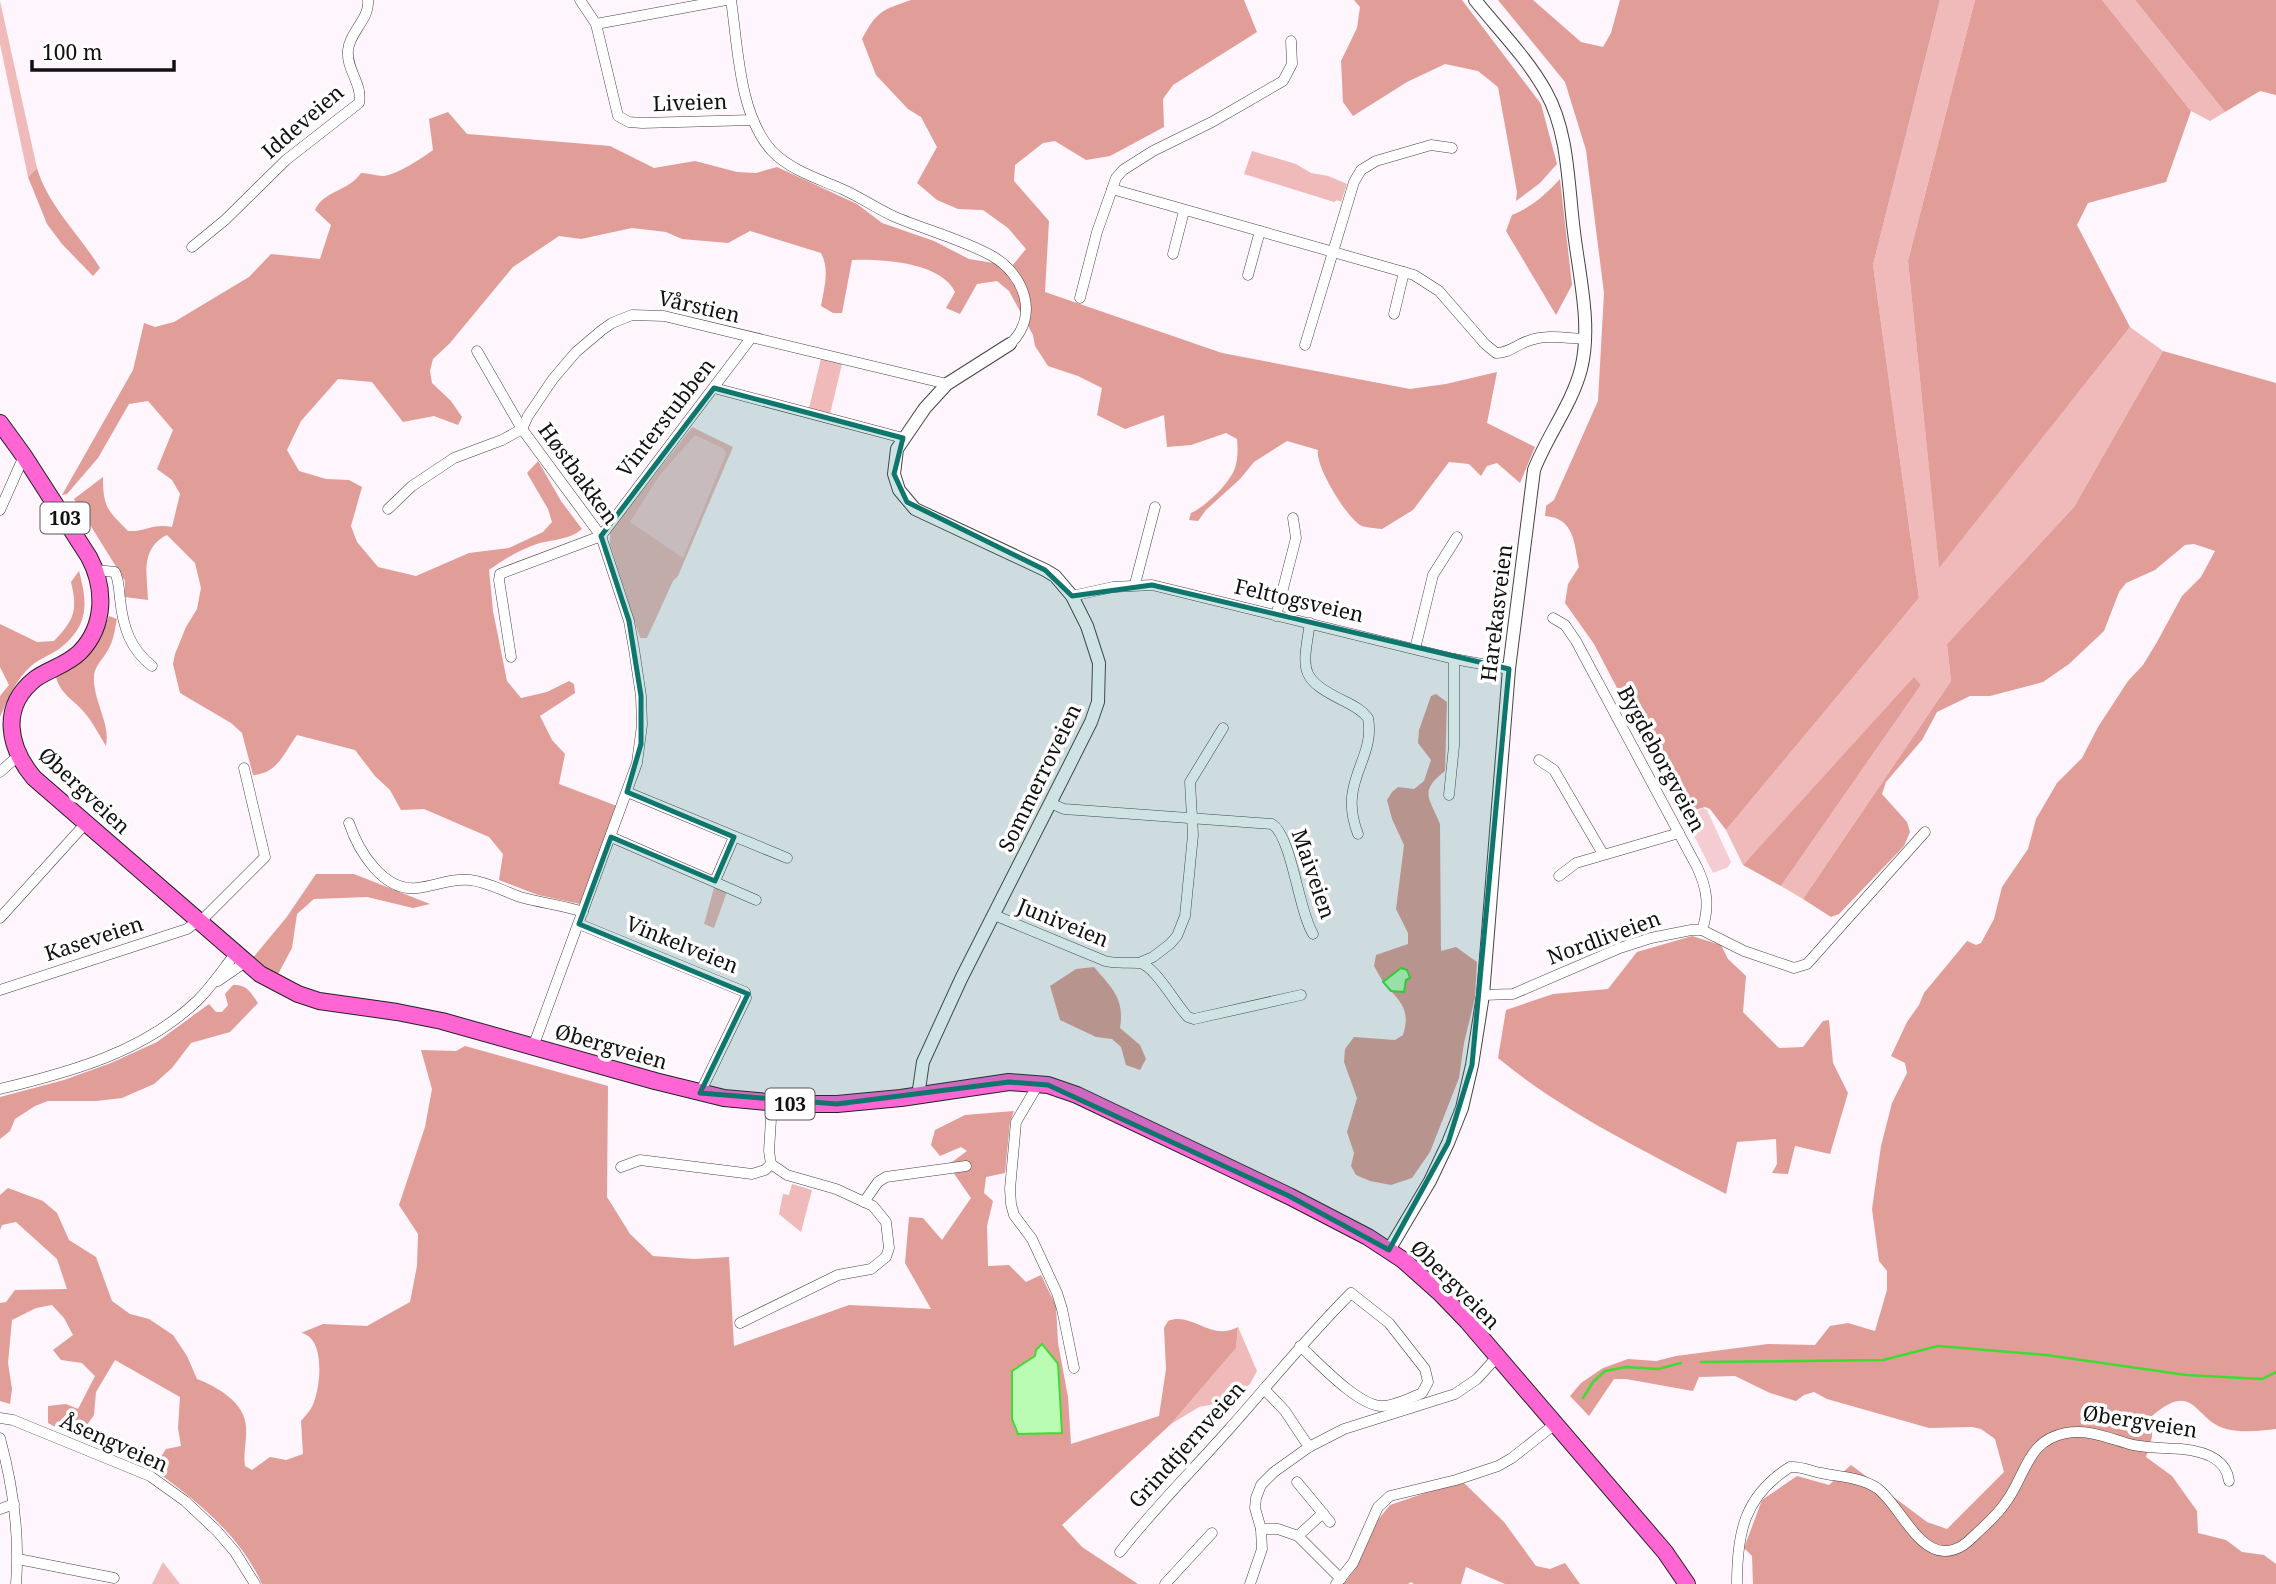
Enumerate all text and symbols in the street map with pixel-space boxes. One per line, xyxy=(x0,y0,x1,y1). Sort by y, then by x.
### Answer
scale bar xyxy=(32,28,173,72)
text: 100 m xyxy=(42,38,103,66)
street label: Iddeveien xyxy=(256,78,349,164)
street label: Liveien xyxy=(652,87,728,117)
street label: Vårstien xyxy=(656,283,743,329)
street label: Vinterstubben xyxy=(610,352,720,483)
street label: Høstbakken xyxy=(532,417,625,530)
road number: 103 xyxy=(41,503,90,534)
street label: Harekasveien xyxy=(1474,543,1518,683)
street label: Felttogsveien xyxy=(1232,572,1367,628)
street label: Bygdeborgveien xyxy=(1612,681,1712,836)
street label: Sommerroveien xyxy=(991,699,1087,856)
street label: Øbergveien xyxy=(33,741,137,840)
street label: Maiveien xyxy=(1286,825,1342,922)
street label: Juniveien xyxy=(1013,891,1113,953)
street label: Nordliveien xyxy=(1543,904,1664,971)
street label: Kaseveien xyxy=(41,909,147,967)
street label: Vinkelveien xyxy=(622,909,743,979)
street label: Øbergveien xyxy=(552,1017,671,1075)
road number: 103 xyxy=(766,1088,814,1120)
street label: Øbergveien xyxy=(1405,1233,1507,1335)
street label: Grindtjernveien xyxy=(1122,1375,1251,1514)
street label: Øbergveien xyxy=(2081,1398,2200,1444)
street label: Åsengveien xyxy=(56,1406,173,1478)

